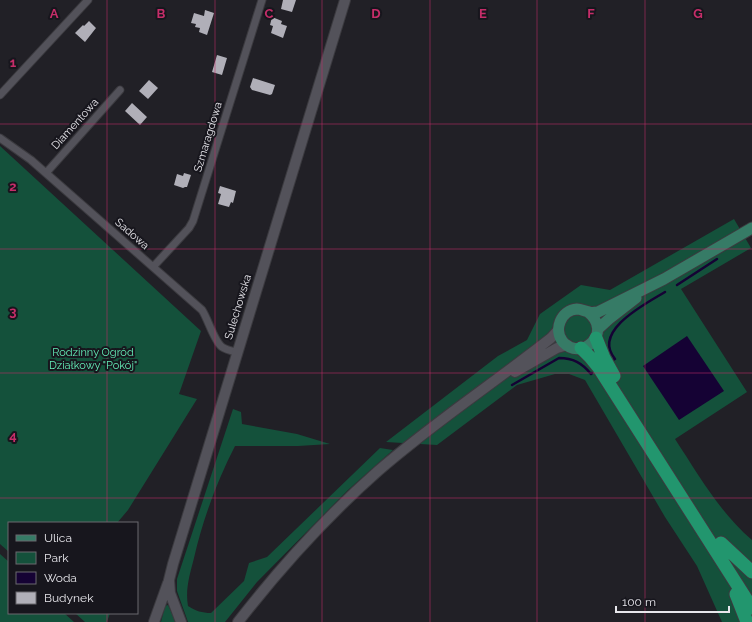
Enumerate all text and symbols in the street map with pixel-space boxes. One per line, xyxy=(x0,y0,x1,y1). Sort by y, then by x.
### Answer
text: A xyxy=(50,6,59,21)
text: B xyxy=(157,6,166,21)
text: C xyxy=(265,6,274,21)
text: D xyxy=(371,6,381,21)
text: E xyxy=(479,6,487,21)
text: F xyxy=(587,6,595,21)
text: G xyxy=(693,6,703,21)
text: 1 xyxy=(10,55,17,70)
street label: Diamentowa xyxy=(49,96,101,152)
street label: Szmaragdowa xyxy=(191,100,225,174)
text: 2 xyxy=(9,179,17,194)
street label: Sadowa xyxy=(112,216,152,252)
street label: Sulechowska xyxy=(222,273,254,341)
text: 3 xyxy=(9,304,17,319)
park label: Rodzinny Ogród Działkowy "Pokój" xyxy=(49,346,137,372)
text: 4 xyxy=(9,428,17,443)
legend xyxy=(8,522,138,614)
text: Ulica xyxy=(44,531,72,545)
text: Park xyxy=(44,551,69,565)
text: Woda xyxy=(44,571,77,585)
scale bar xyxy=(616,588,729,614)
text: Budynek xyxy=(44,591,94,605)
text: 100 m xyxy=(622,595,656,609)

